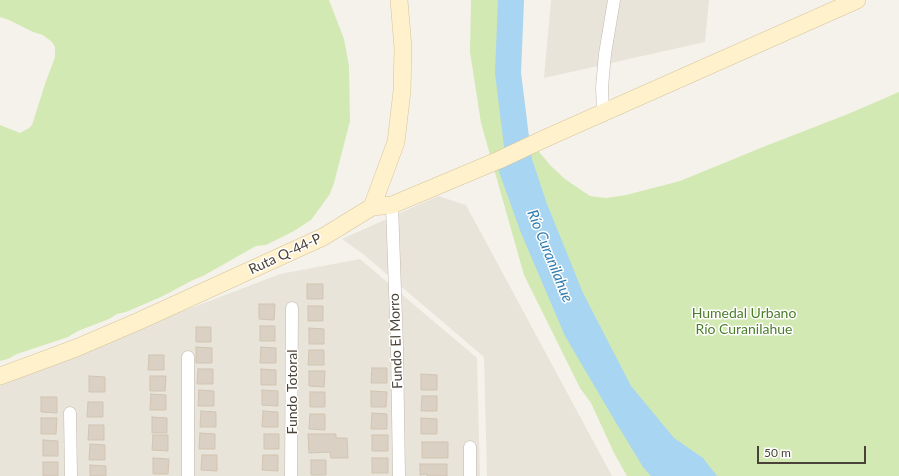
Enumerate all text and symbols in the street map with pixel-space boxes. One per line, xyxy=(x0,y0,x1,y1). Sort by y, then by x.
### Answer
water label: Río Curanilahue xyxy=(523,207,577,305)
street label: Ruta Q-44-P xyxy=(246,230,324,278)
street label: Fundo El Morro xyxy=(386,293,406,389)
park label: Humedal Urbano Río Curanilahue xyxy=(692,305,796,338)
street label: Fundo Totoral xyxy=(284,350,300,434)
scale bar xyxy=(759,438,868,464)
text: 50 m xyxy=(764,445,791,460)

